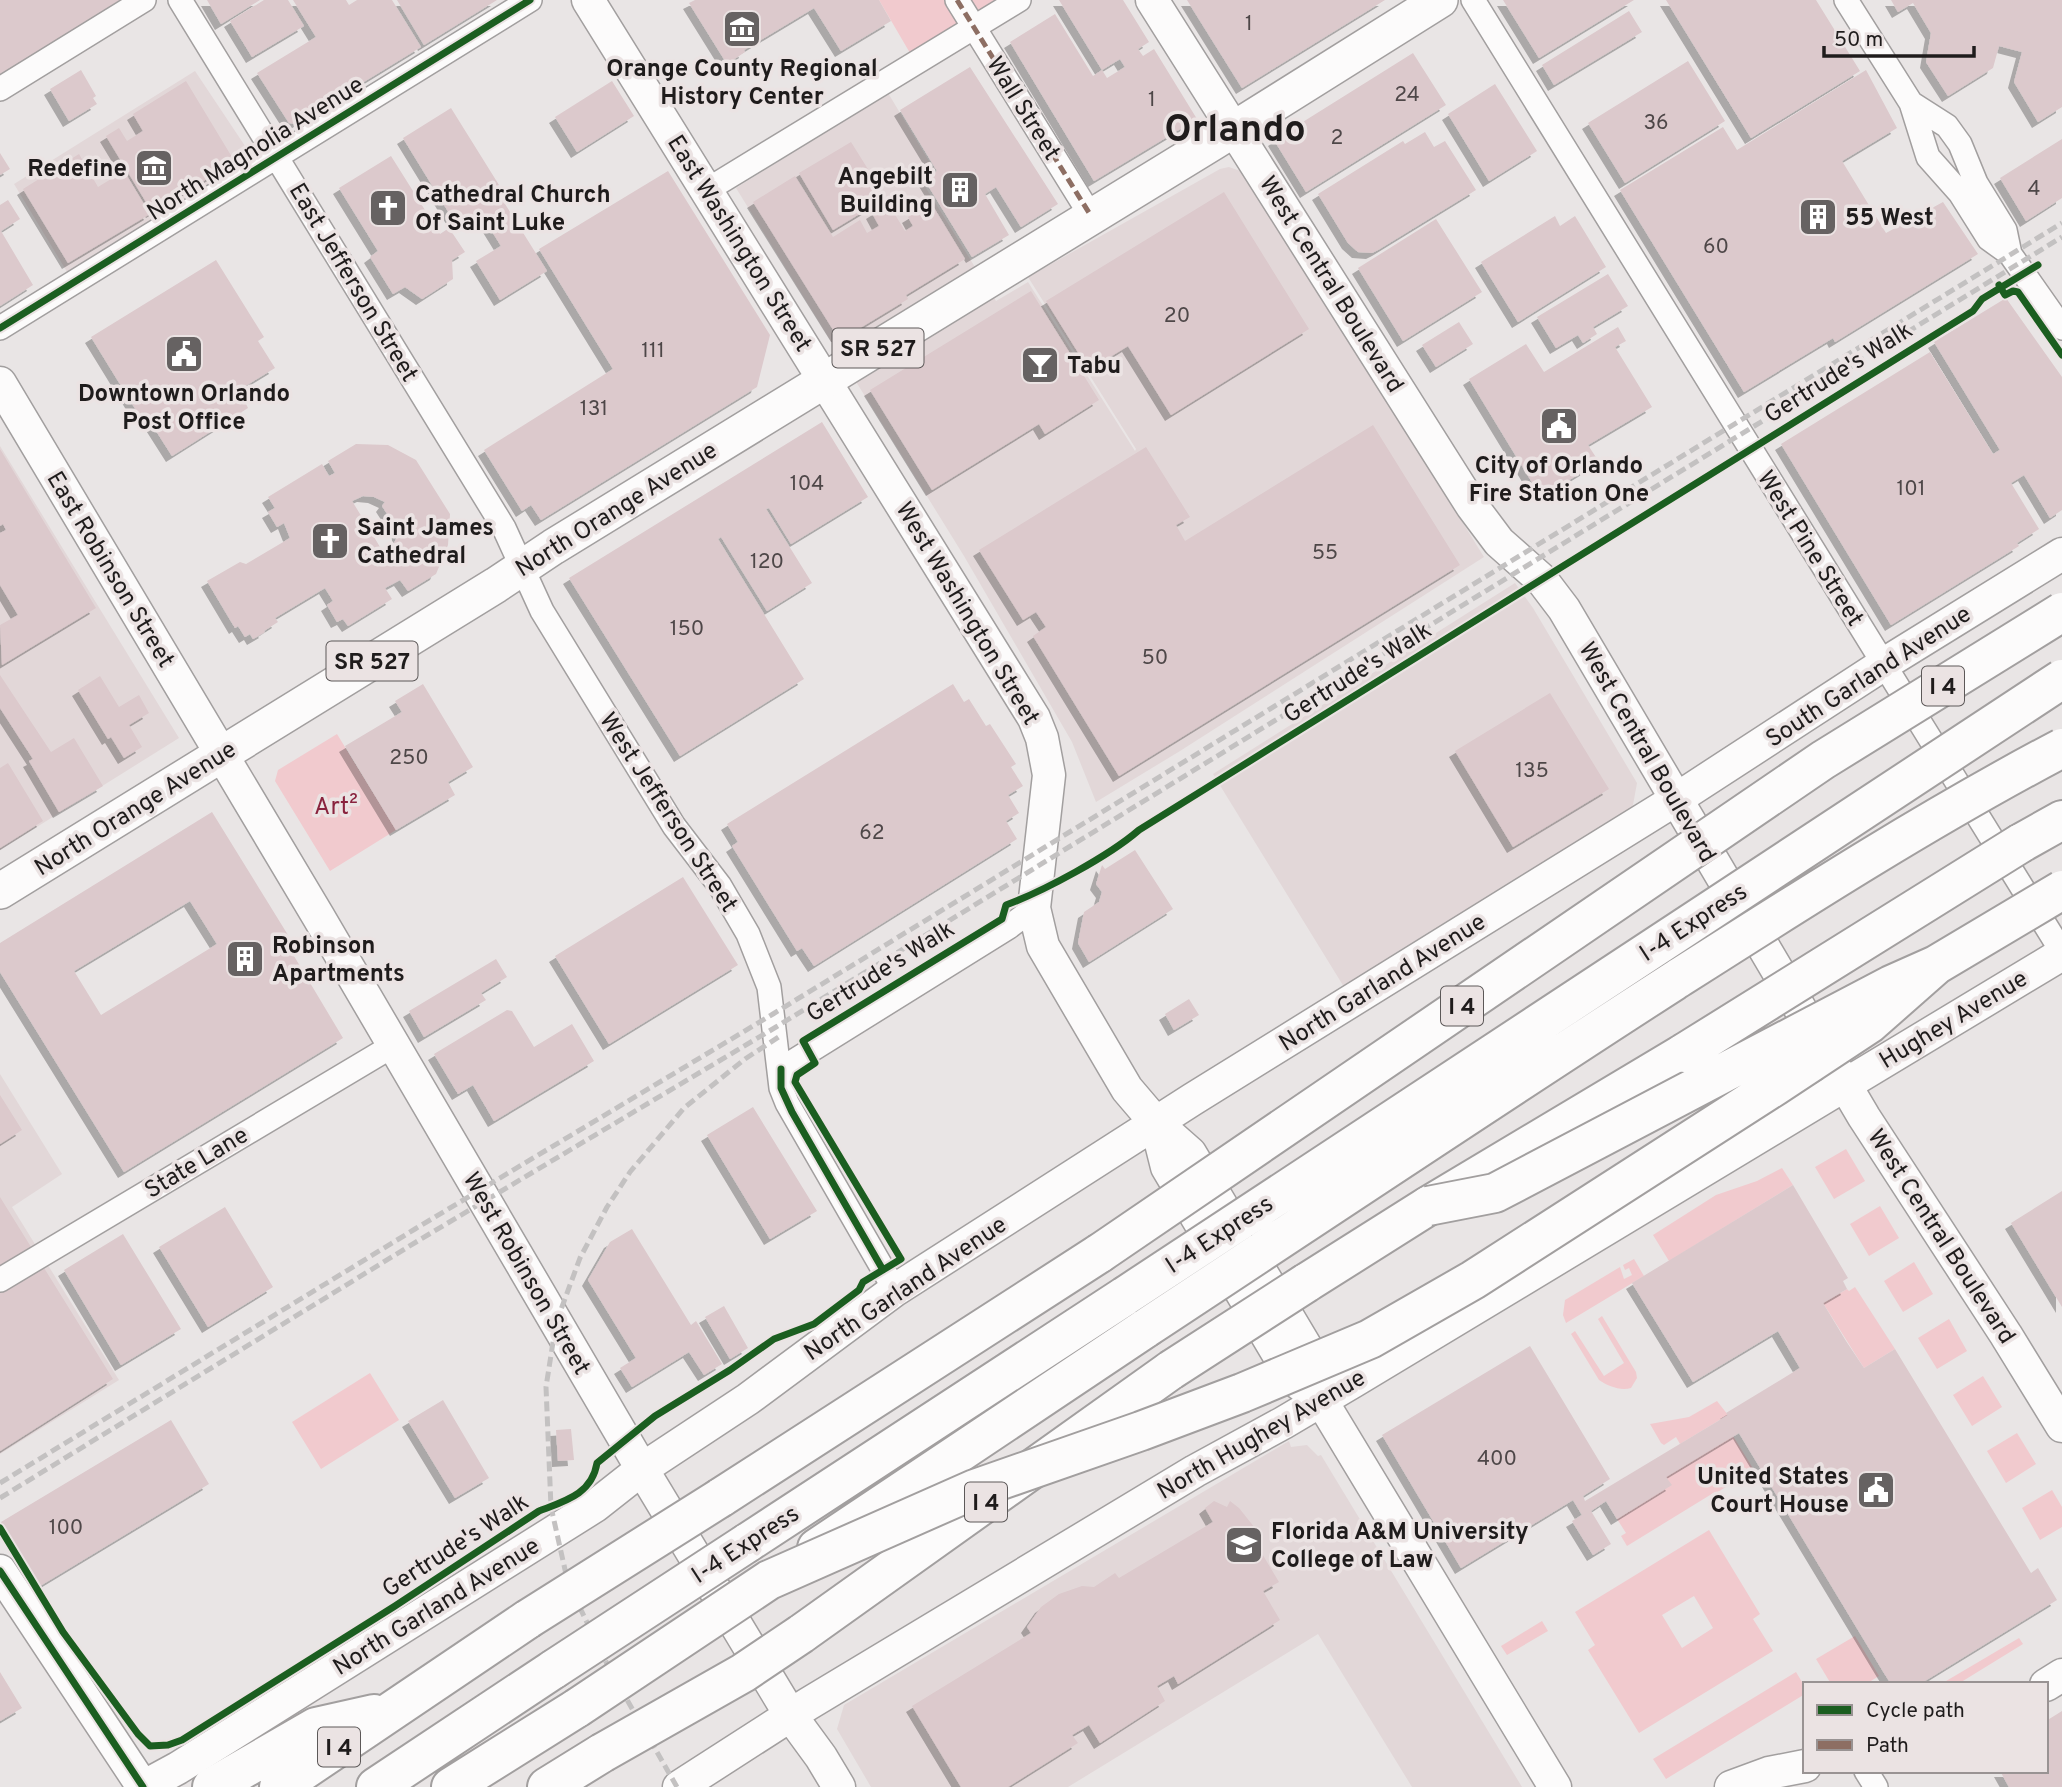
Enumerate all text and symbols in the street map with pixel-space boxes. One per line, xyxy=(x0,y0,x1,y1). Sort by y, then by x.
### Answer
museum icon: Orange County Regional History Center xyxy=(721,8,763,50)
house number: 1 xyxy=(1245,11,1253,38)
scale bar xyxy=(1824,14,1974,58)
text: 50 m xyxy=(1834,27,1883,54)
street label: Wall Street xyxy=(979,52,1066,166)
place label: Orange County Regional History Center xyxy=(606,55,878,113)
street label: North Magnolia Avenue xyxy=(142,71,370,229)
house number: 24 xyxy=(1394,82,1420,109)
house number: 1 xyxy=(1148,87,1156,114)
district label: Orlando xyxy=(1164,107,1306,156)
house number: 36 xyxy=(1643,110,1669,137)
house number: 2 xyxy=(1331,125,1343,152)
street label: East Washington Street xyxy=(659,130,817,358)
museum icon: Redefine xyxy=(133,147,175,189)
place label: Redefine xyxy=(27,155,127,185)
place label: Angebilt Building xyxy=(837,163,933,221)
building icon: Angebilt Building xyxy=(939,169,981,211)
street label: West Central Boulevard xyxy=(1251,171,1409,399)
house number: 4 xyxy=(2027,176,2041,203)
street label: East Jefferson Street xyxy=(281,178,423,388)
place label: Cathedral Church Of Saint Luke xyxy=(415,181,611,239)
church icon: Cathedral Church Of Saint Luke xyxy=(367,187,409,229)
building icon: 55 West xyxy=(1797,196,1839,238)
place label: 55 West xyxy=(1845,204,1934,234)
house number: 60 xyxy=(1703,234,1729,261)
house number: 20 xyxy=(1164,303,1190,330)
street label: Gertrude's Walk xyxy=(1759,316,1919,431)
road number: SR 527 xyxy=(832,328,924,368)
public building icon: Downtown Orlando Post Office xyxy=(163,333,205,375)
house number: 111 xyxy=(641,338,665,365)
bar icon: Tabu xyxy=(1019,344,1061,386)
place label: Tabu xyxy=(1067,352,1121,382)
place label: Downtown Orlando Post Office xyxy=(78,380,290,438)
house number: 131 xyxy=(580,396,608,423)
public building icon: City of Orlando Fire Station One xyxy=(1538,405,1580,447)
street label: North Orange Avenue xyxy=(511,436,723,585)
place label: City of Orlando Fire Station One xyxy=(1469,452,1649,510)
street label: East Robinson Street xyxy=(39,466,180,674)
street label: West Pine Street xyxy=(1749,466,1869,632)
house number: 104 xyxy=(790,471,824,498)
house number: 101 xyxy=(1896,476,1926,503)
street label: West Washington Street xyxy=(888,497,1045,731)
place label: Saint James Cathedral xyxy=(357,514,494,572)
church icon: Saint James Cathedral xyxy=(309,520,351,562)
house number: 55 xyxy=(1312,540,1338,567)
house number: 120 xyxy=(750,549,784,576)
street label: South Garland Avenue xyxy=(1761,600,1977,755)
house number: 150 xyxy=(670,616,704,643)
street label: Gertrude's Walk xyxy=(1278,616,1438,731)
street label: West Central Boulevard xyxy=(1571,637,1722,869)
road number: SR 527 xyxy=(326,642,418,680)
house number: 50 xyxy=(1142,645,1168,672)
road number: I 4 xyxy=(1922,666,1964,706)
street label: West Jefferson Street xyxy=(592,708,743,919)
street label: North Orange Avenue xyxy=(30,735,242,884)
house number: 250 xyxy=(389,745,429,772)
house number: 135 xyxy=(1515,758,1549,785)
park label: Art² xyxy=(314,793,358,823)
house number: 62 xyxy=(859,820,885,847)
street label: I-4 Express xyxy=(1635,878,1754,970)
street label: North Garland Avenue xyxy=(1274,908,1492,1059)
street label: Gertrude's Walk xyxy=(801,915,961,1030)
place label: Robinson Apartments xyxy=(272,932,405,990)
building icon: Robinson Apartments xyxy=(224,938,266,980)
street label: Hughey Avenue xyxy=(1874,965,2034,1077)
road number: I 4 xyxy=(1441,987,1483,1026)
street label: State Lane xyxy=(140,1121,254,1206)
street label: West Central Boulevard xyxy=(1860,1124,2021,1350)
street label: West Robinson Street xyxy=(455,1167,596,1381)
street label: I-4 Express xyxy=(1161,1190,1280,1282)
street label: North Garland Avenue xyxy=(799,1211,1013,1369)
street label: North Hughey Avenue xyxy=(1153,1364,1371,1508)
house number: 400 xyxy=(1477,1446,1517,1473)
place label: United States Court House xyxy=(1697,1463,1849,1521)
public building icon: United States Court House xyxy=(1855,1469,1897,1511)
road number: I 4 xyxy=(965,1483,1007,1522)
street label: Gertrude's Walk xyxy=(377,1488,535,1605)
street label: I-4 Express xyxy=(687,1500,806,1592)
house number: 100 xyxy=(49,1515,83,1542)
place label: Florida A&M University College of Law xyxy=(1271,1518,1529,1576)
school or university icon: Florida A&M University College of Law xyxy=(1223,1524,1265,1566)
street label: North Garland Avenue xyxy=(328,1532,546,1683)
legend xyxy=(1803,1682,2048,1773)
text: Cycle path xyxy=(1866,1698,1965,1725)
road number: I 4 xyxy=(318,1728,360,1766)
text: Path xyxy=(1866,1733,1909,1760)

